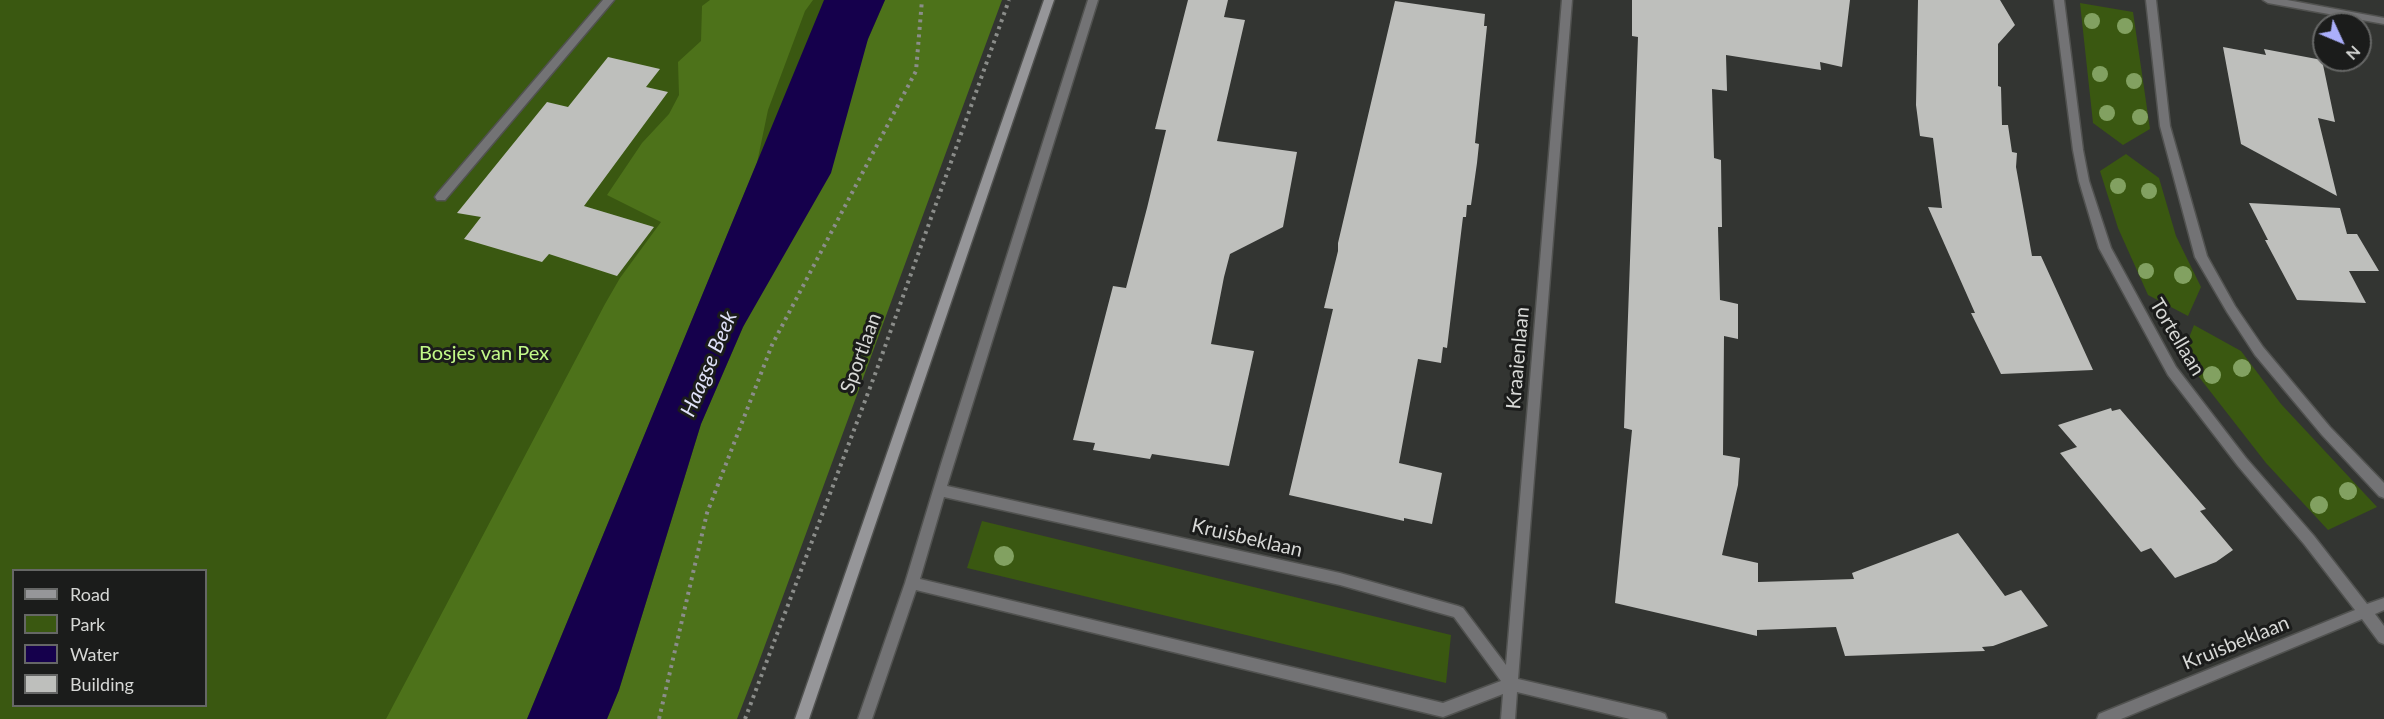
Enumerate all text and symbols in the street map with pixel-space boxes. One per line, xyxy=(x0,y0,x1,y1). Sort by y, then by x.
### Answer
north arrow xyxy=(2312,12,2372,72)
text: N xyxy=(2343,42,2365,64)
street label: Tortellaan xyxy=(2145,294,2209,380)
street label: Kraaienlaan xyxy=(1502,306,1534,410)
water label: Haagse Beek xyxy=(676,307,742,421)
street label: Sportlaan xyxy=(835,310,887,396)
park label: Bosjes van Pex xyxy=(419,342,549,366)
street label: Kruisbeklaan xyxy=(1189,514,1305,562)
legend xyxy=(12,569,207,707)
text: Road xyxy=(70,583,110,605)
street label: Kruisbeklaan xyxy=(2179,611,2293,675)
text: Park xyxy=(70,613,105,635)
text: Water xyxy=(70,643,119,665)
text: Building xyxy=(70,673,134,695)

